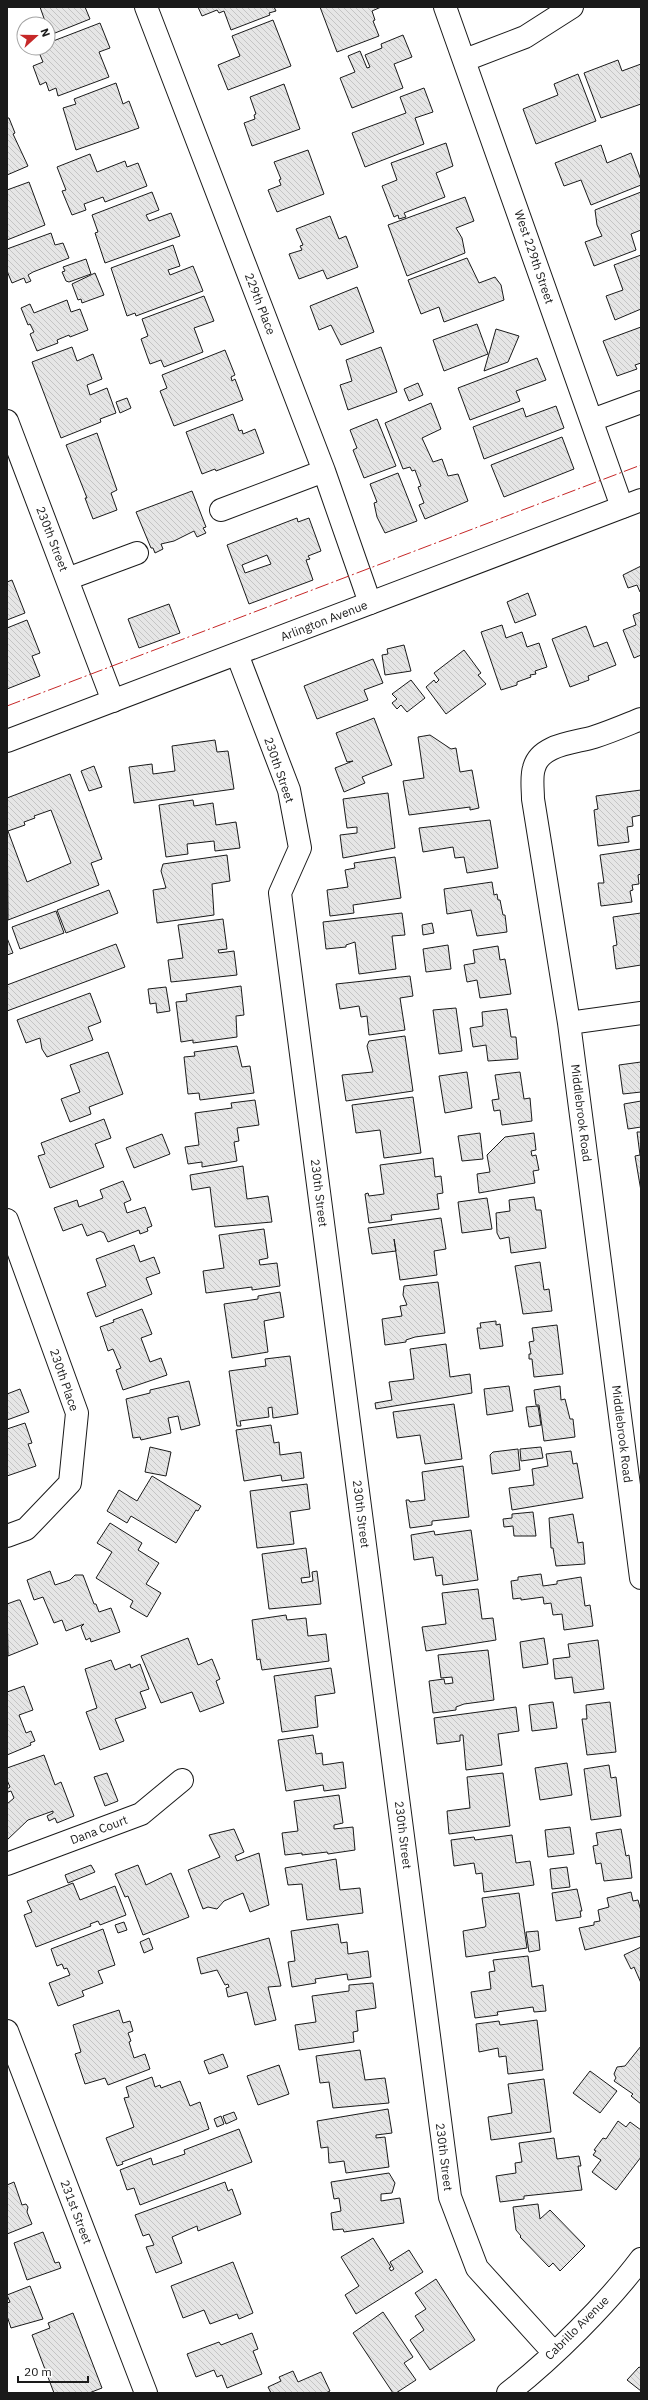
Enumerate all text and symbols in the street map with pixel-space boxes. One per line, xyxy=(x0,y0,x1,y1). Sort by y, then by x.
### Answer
north arrow xyxy=(16,16,56,56)
text: N xyxy=(37,26,53,39)
street label: West 229th Street xyxy=(511,208,558,306)
street label: 229th Place xyxy=(242,271,279,337)
street label: 230th Street xyxy=(33,504,72,573)
street label: Arlington Avenue xyxy=(278,597,370,644)
street label: 230th Street xyxy=(261,735,298,805)
street label: Middlebrook Road xyxy=(568,1063,595,1162)
street label: 230th Street xyxy=(308,1158,331,1228)
street label: 230th Place xyxy=(47,1347,82,1413)
street label: Middlebrook Road xyxy=(609,1384,636,1483)
street label: 230th Street xyxy=(350,1479,373,1549)
street label: 230th Street xyxy=(392,1800,415,1870)
street label: Dana Court xyxy=(68,1812,130,1847)
street label: 230th Street xyxy=(433,2122,456,2192)
street label: 231st Street xyxy=(57,2178,96,2246)
street label: Cabrillo Avenue xyxy=(542,2292,612,2363)
scale bar xyxy=(18,2358,88,2384)
text: 20 m xyxy=(24,2364,52,2379)

